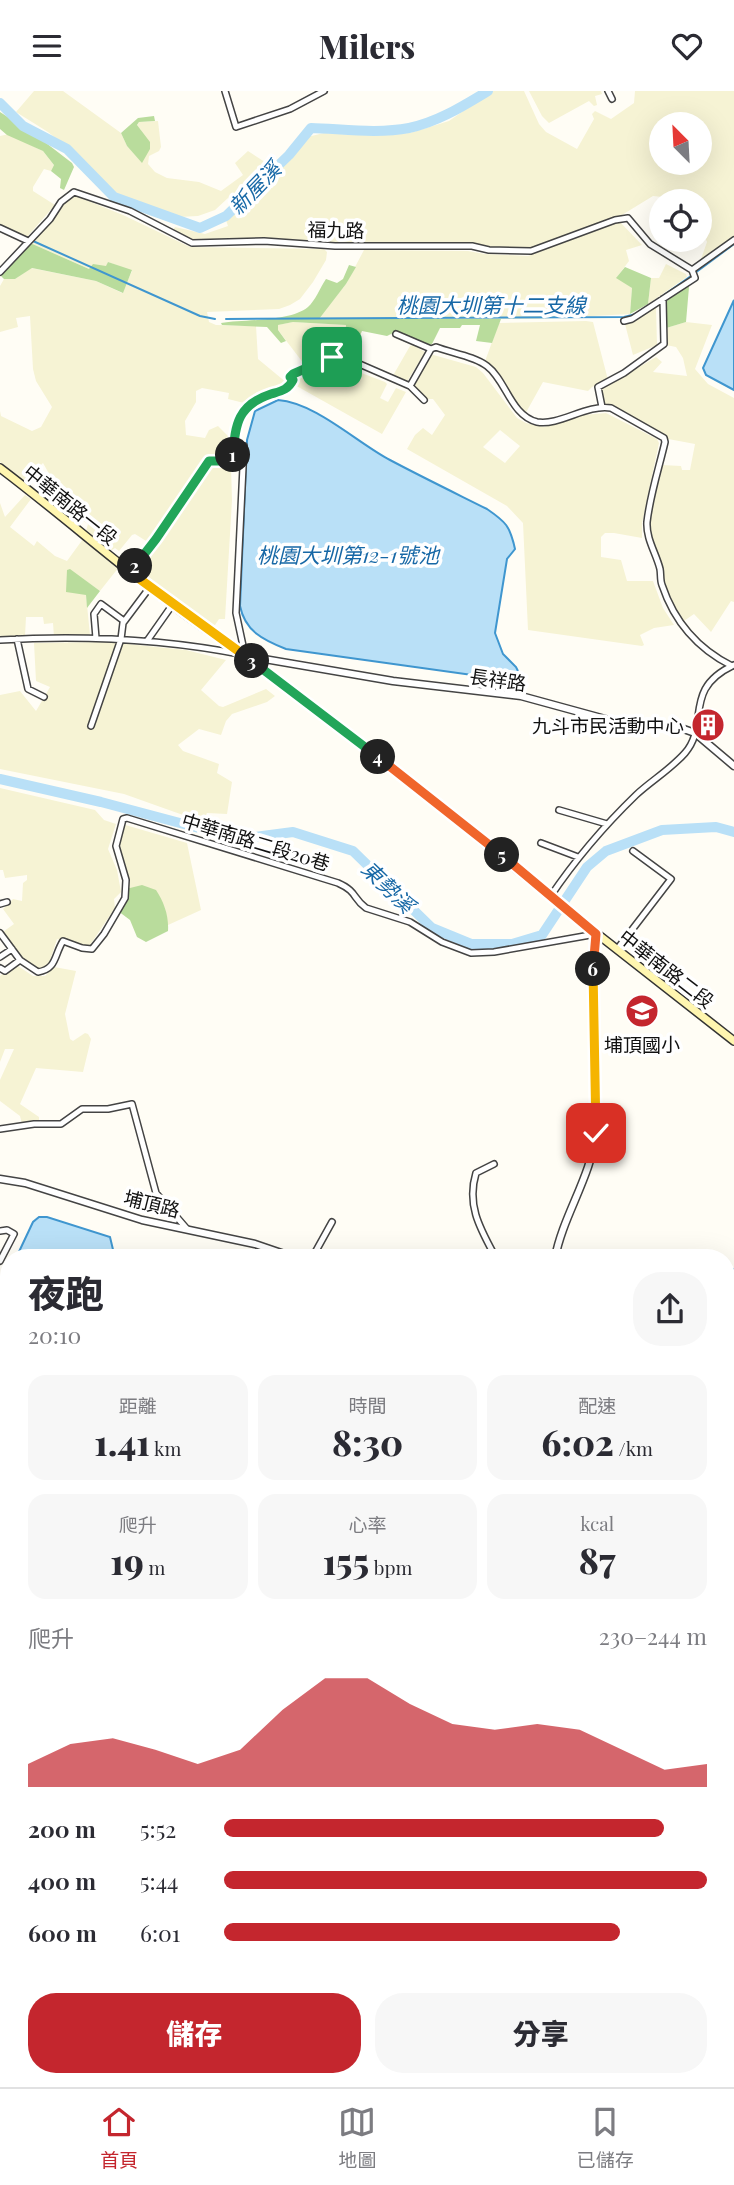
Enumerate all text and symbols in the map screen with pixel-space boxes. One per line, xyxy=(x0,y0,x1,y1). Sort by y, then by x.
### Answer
text: Milers xyxy=(319,24,415,67)
icon: menu xyxy=(28,27,66,65)
icon: heart xyxy=(668,27,706,65)
north arrow xyxy=(649,112,712,175)
map controls xyxy=(649,112,712,252)
water label: 新屋溪 xyxy=(222,152,288,219)
button: locate xyxy=(649,189,712,252)
street label: 福九路 xyxy=(307,216,365,242)
water label: 桃園大圳第十二支線 xyxy=(397,290,587,318)
pin xyxy=(302,327,362,387)
icon: arrive xyxy=(313,338,351,376)
pin: 1 xyxy=(216,437,250,473)
text: 1 xyxy=(229,441,236,467)
street label: 中華南路一段 xyxy=(19,458,123,550)
water label: 桃園大圳第12-1號池 xyxy=(257,540,441,568)
pin: 2 xyxy=(118,549,152,583)
text: 2 xyxy=(130,552,139,578)
pin: 3 xyxy=(234,643,270,679)
text: 3 xyxy=(247,647,256,673)
street label: 長祥路 xyxy=(468,662,528,696)
building icon: 九斗市民活動中心 xyxy=(689,706,727,744)
place label: 九斗市民活動中心 xyxy=(532,712,684,738)
pin: 4 xyxy=(360,739,396,775)
text: 4 xyxy=(372,743,383,769)
street label: 中華南路二段20巷 xyxy=(179,806,333,876)
pin: 5 xyxy=(484,837,520,873)
text: 5 xyxy=(497,841,506,867)
water label: 東勢溪 xyxy=(357,854,424,920)
street label: 中華南路二段 xyxy=(614,923,720,1013)
pin: 6 xyxy=(576,951,610,987)
text: 6 xyxy=(587,955,598,981)
school or university icon: 埔頂國小 xyxy=(623,992,661,1030)
place label: 埔頂國小 xyxy=(604,1031,680,1057)
pin xyxy=(566,1103,626,1163)
icon: check xyxy=(577,1114,615,1152)
street label: 埔頂路 xyxy=(121,1183,183,1223)
text: 夜跑 xyxy=(28,1267,104,1318)
button: share xyxy=(633,1272,707,1346)
text: 20:10 xyxy=(28,1319,81,1350)
text: 距離 xyxy=(119,1392,157,1418)
text: 時間 xyxy=(348,1392,387,1418)
text: 配速 xyxy=(578,1392,616,1418)
text: 1.41 xyxy=(94,1418,150,1465)
text: 8:30 xyxy=(332,1418,403,1465)
text: 6:02 xyxy=(541,1418,614,1465)
text: km xyxy=(150,1435,181,1461)
text: /km xyxy=(614,1435,653,1461)
text: kcal xyxy=(580,1510,614,1536)
text: 爬升 xyxy=(119,1511,157,1537)
text: 心率 xyxy=(348,1511,387,1537)
text: 87 xyxy=(579,1536,615,1583)
text: 19 xyxy=(110,1537,144,1584)
text: 155 xyxy=(323,1537,369,1584)
text: m xyxy=(144,1554,165,1580)
text: bpm xyxy=(369,1554,412,1580)
text: 230–244 m xyxy=(599,1620,707,1651)
text: 爬升 xyxy=(28,1622,74,1653)
text: 200 m xyxy=(28,1813,96,1844)
text: 5:52 xyxy=(140,1813,176,1844)
text: 400 m xyxy=(28,1865,96,1896)
text: 5:44 xyxy=(140,1865,178,1896)
text: 600 m xyxy=(28,1917,97,1948)
text: 6:01 xyxy=(140,1917,180,1948)
button: 儲存 xyxy=(28,1993,361,2073)
button: 分享 xyxy=(375,1993,707,2073)
tab: 首頁 xyxy=(100,2103,138,2172)
tab: 地圖 xyxy=(338,2103,377,2172)
tab: 已儲存 xyxy=(577,2103,634,2172)

